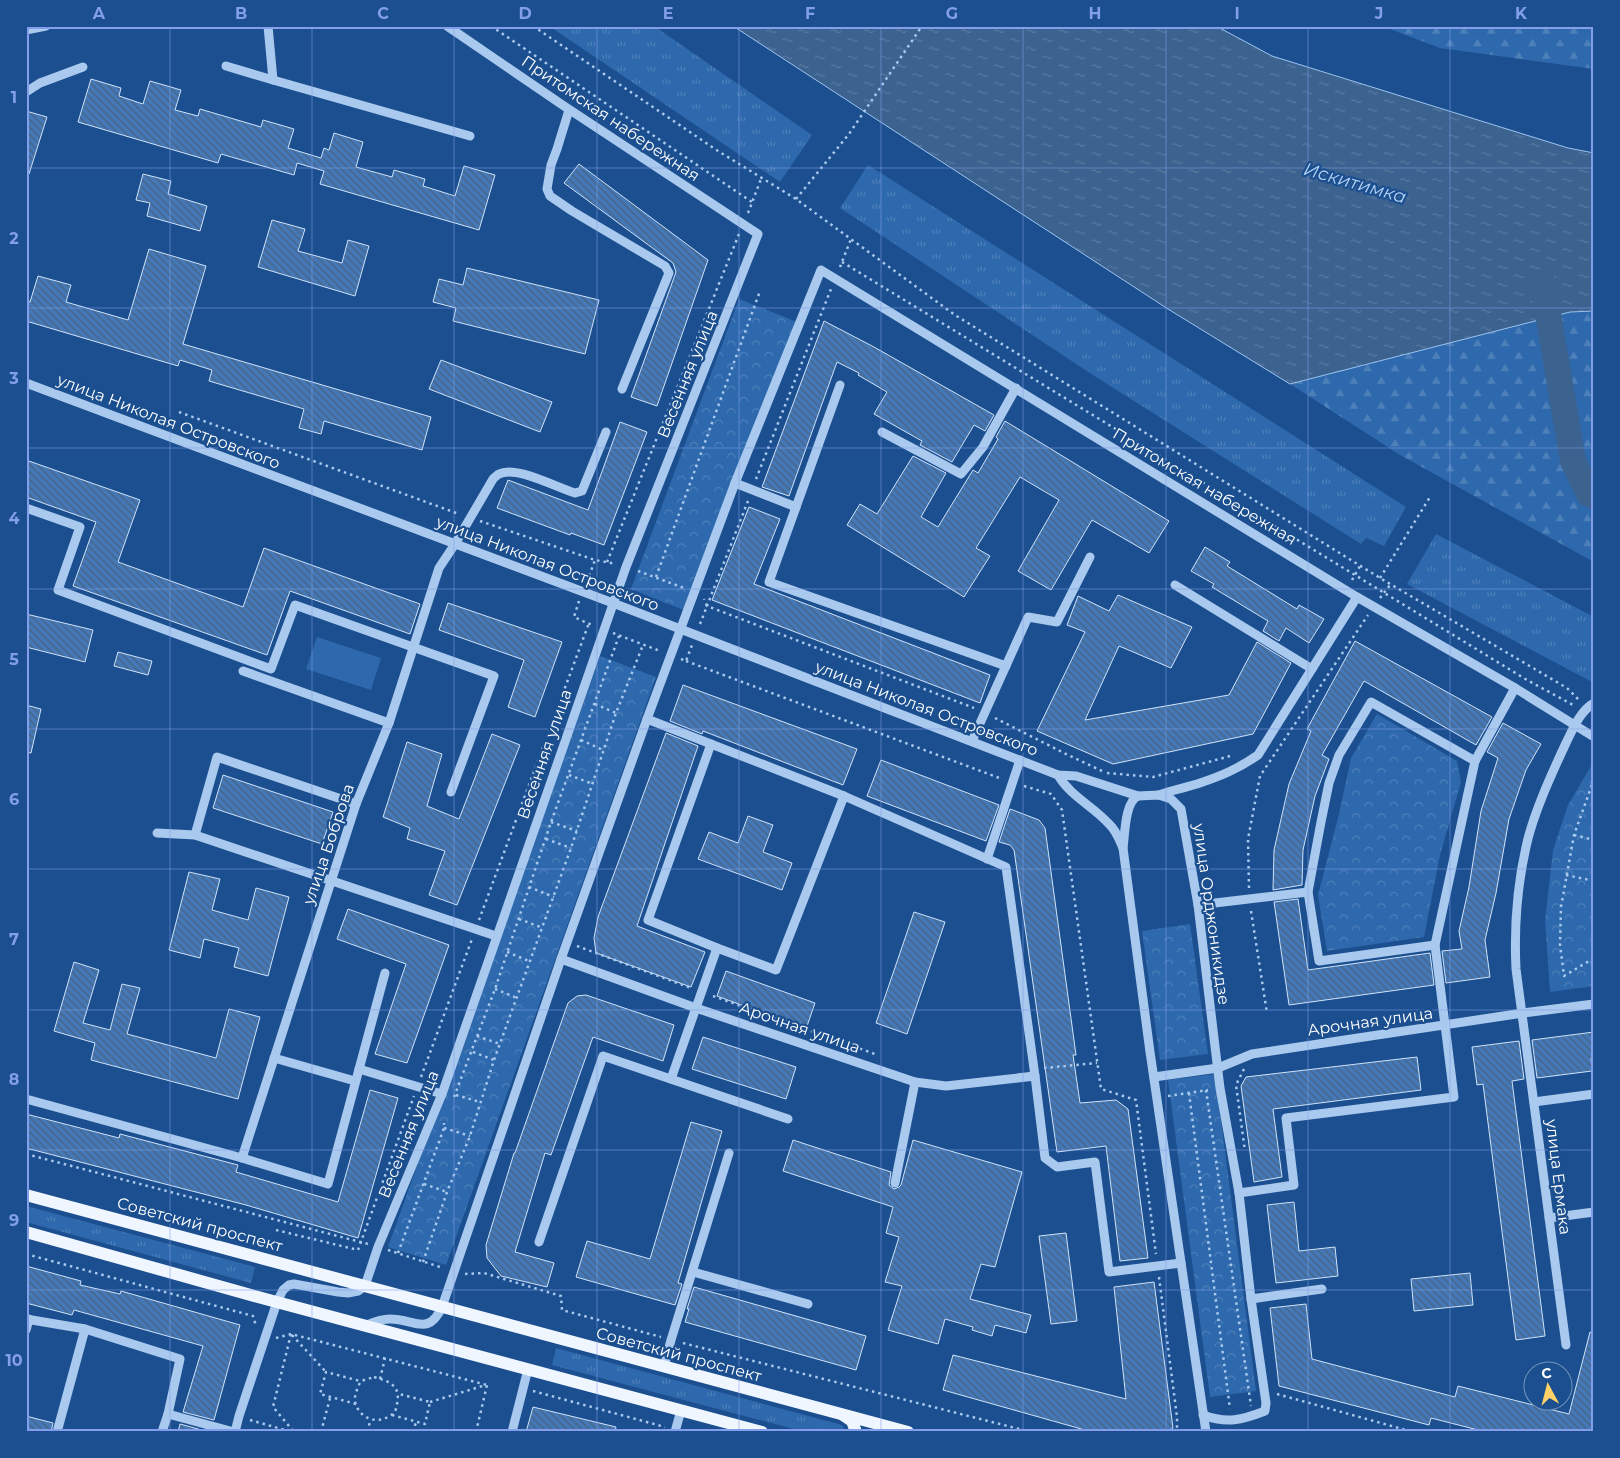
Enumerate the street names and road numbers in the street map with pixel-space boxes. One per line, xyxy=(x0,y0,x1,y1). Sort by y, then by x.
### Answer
street label: Притомская набережная xyxy=(518,52,703,185)
street label: Весенняя улица xyxy=(653,308,722,441)
street label: улица Николая Островского xyxy=(54,370,283,473)
street label: Притомская набережная xyxy=(1110,424,1300,549)
street label: улица Николая Островского xyxy=(433,512,662,615)
street label: улица Николая Островского xyxy=(812,657,1041,760)
street label: Весенняя улица xyxy=(513,687,576,821)
street label: улица Боброва xyxy=(299,781,358,908)
street label: улица Орджоникидзе xyxy=(1189,821,1234,1006)
street label: Арочная улица xyxy=(737,998,863,1057)
street label: Арочная улица xyxy=(1306,1003,1434,1040)
street label: Весенняя улица xyxy=(374,1068,443,1201)
street label: улица Ермака xyxy=(1542,1117,1575,1236)
street label: Советский проспект xyxy=(115,1193,285,1256)
street label: Советский проспект xyxy=(594,1323,764,1386)

